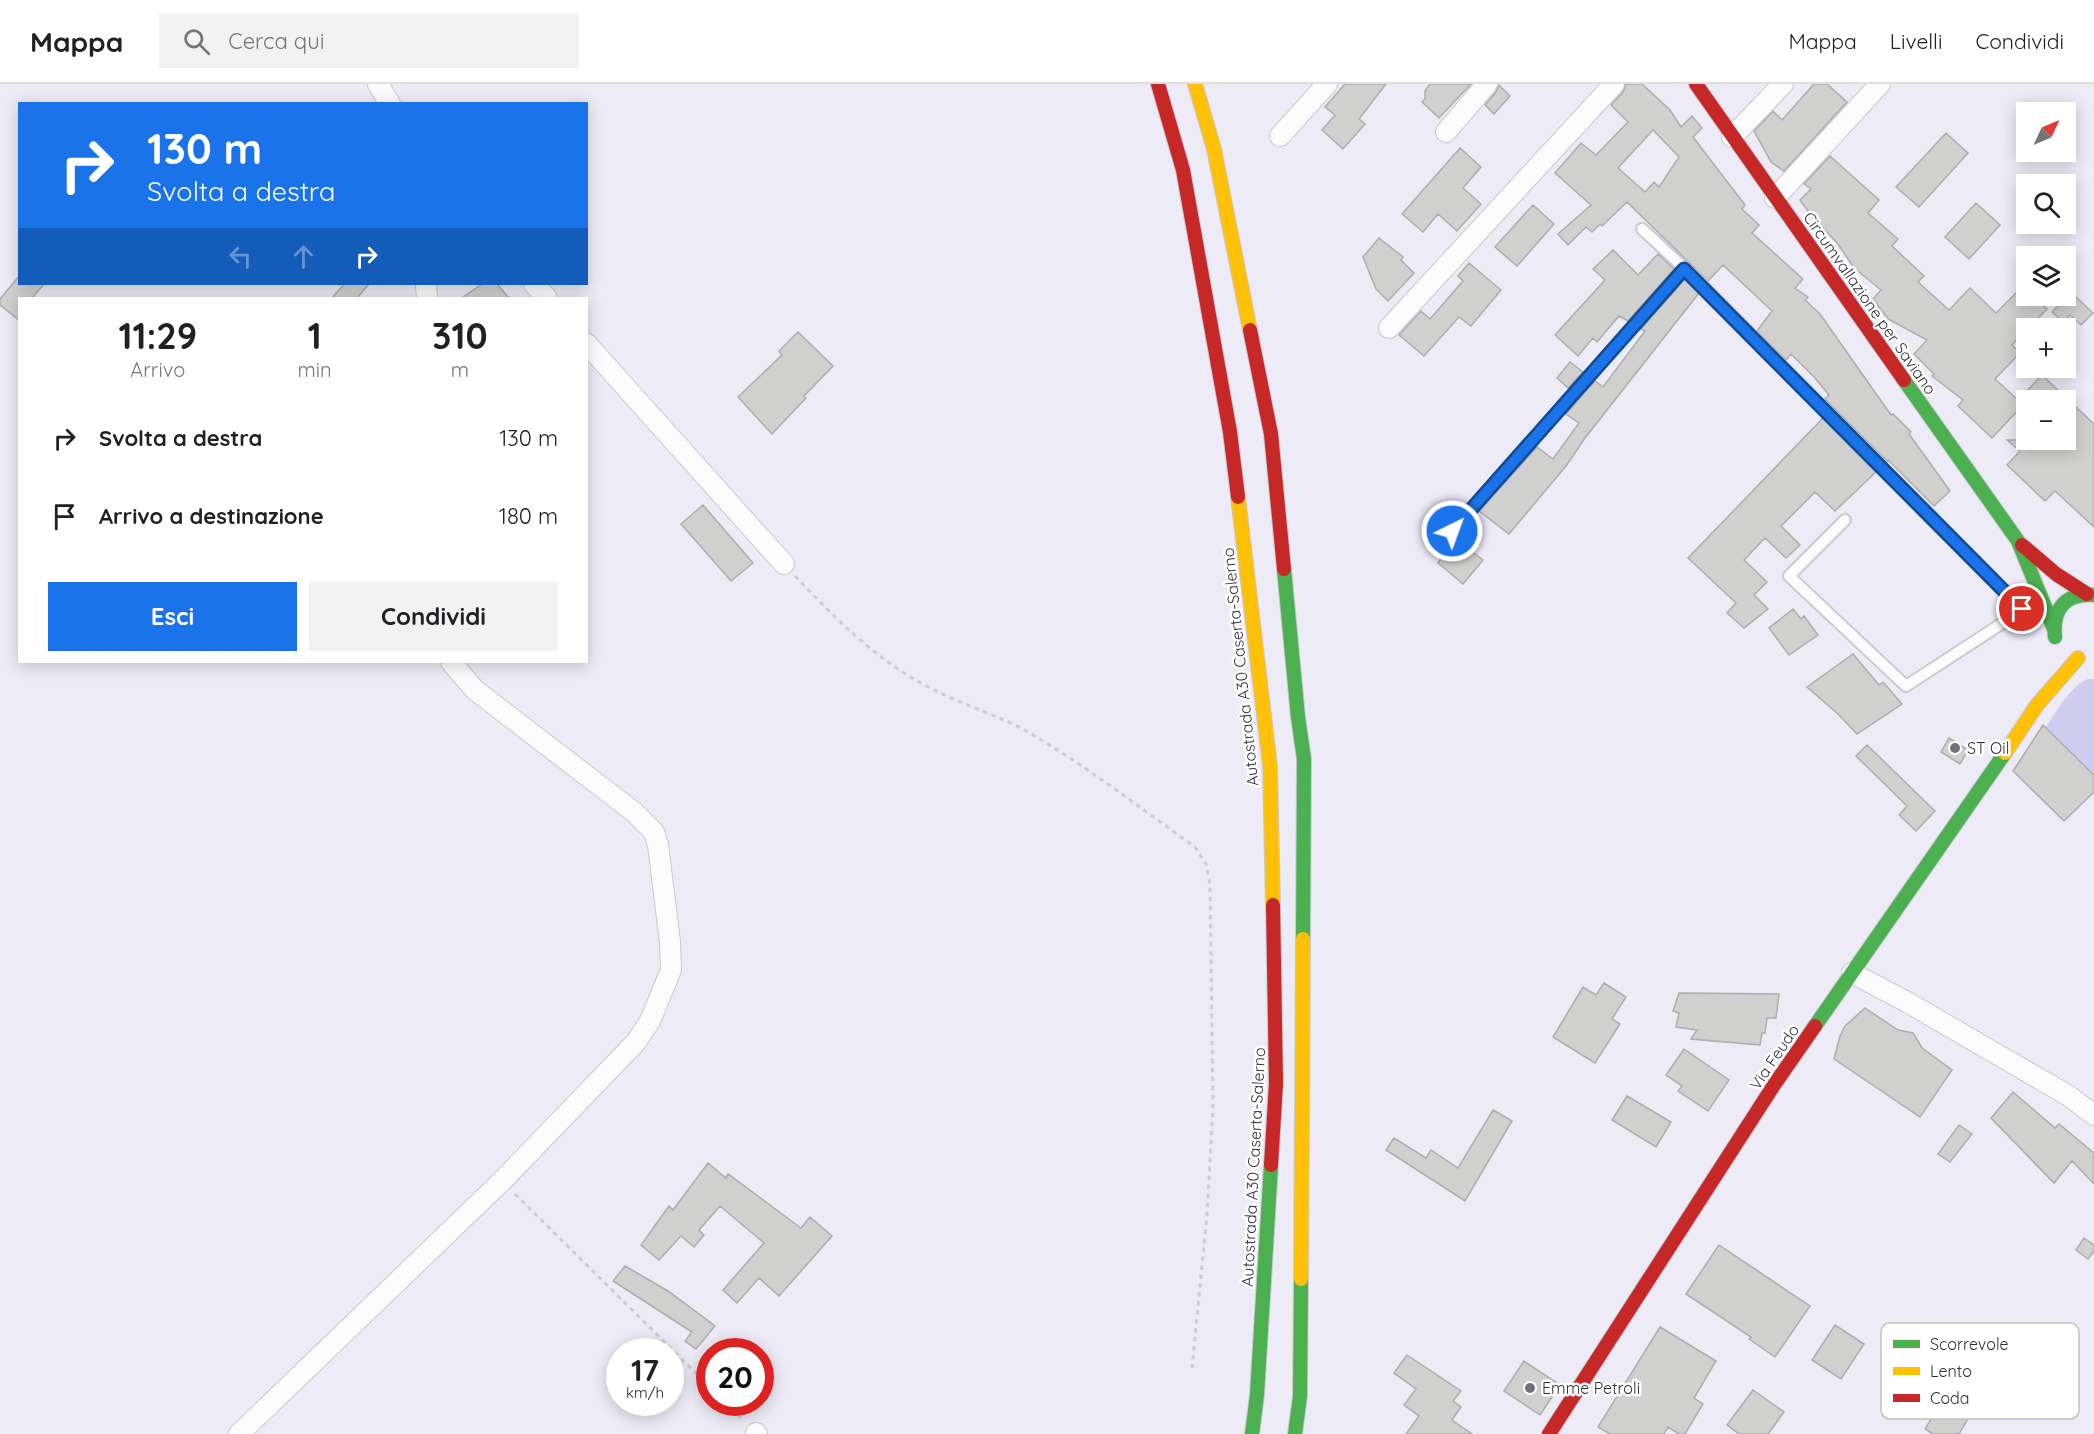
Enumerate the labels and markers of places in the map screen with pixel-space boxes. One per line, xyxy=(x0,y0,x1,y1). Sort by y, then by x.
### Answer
pin xyxy=(1996,583,2047,634)
place label: ST Oil xyxy=(1967,738,2009,758)
marker: ST Oil xyxy=(1948,741,1962,755)
place label: Emme Petroli xyxy=(1542,1378,1640,1398)
marker: Emme Petroli xyxy=(1523,1381,1537,1395)

